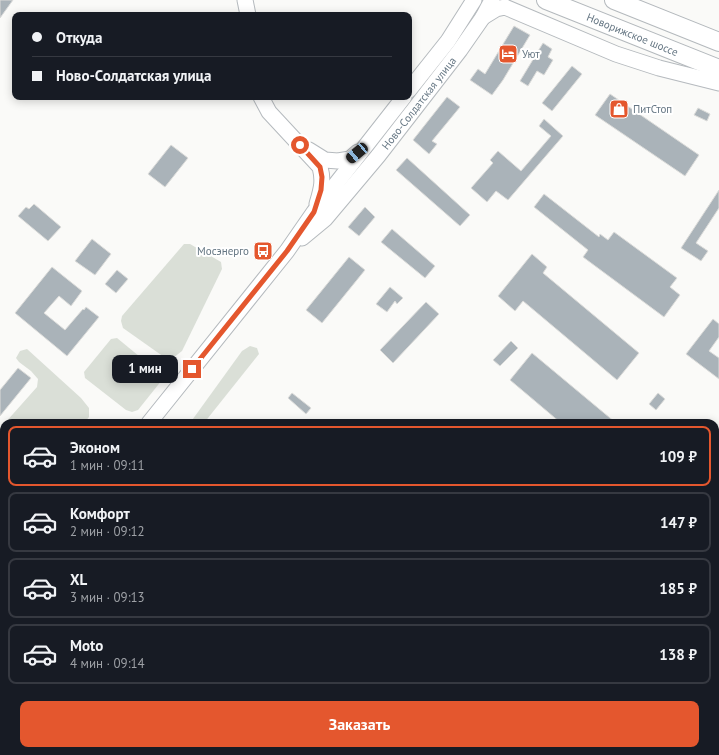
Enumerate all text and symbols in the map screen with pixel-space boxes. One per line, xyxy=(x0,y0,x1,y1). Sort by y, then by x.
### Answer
street label: Новорижское шоссе xyxy=(585,10,681,59)
text: Откуда xyxy=(56,28,102,47)
hotel icon: Уют xyxy=(497,43,519,65)
place label: Уют xyxy=(522,47,540,61)
street label: Ново-Солдатская улица xyxy=(379,54,459,152)
text: Ново-Солдатская улица xyxy=(56,66,211,85)
shop icon: ПитСтоп xyxy=(608,98,630,120)
place label: ПитСтоп xyxy=(633,102,672,116)
route start xyxy=(291,136,309,154)
car xyxy=(344,141,370,165)
bus stop icon: Мосэнерго xyxy=(252,240,274,262)
place label: Мосэнерго xyxy=(197,244,249,258)
callout: 1 мин xyxy=(112,355,178,383)
text: 1 мин xyxy=(128,360,162,377)
route end xyxy=(183,360,201,378)
icon: car xyxy=(22,438,58,474)
text: Эконом xyxy=(70,438,120,457)
text: 109 ₽ xyxy=(659,447,697,466)
text: 1 мин · 09:11 xyxy=(70,457,145,474)
icon: car xyxy=(22,504,58,540)
text: Комфорт xyxy=(70,504,130,523)
text: 147 ₽ xyxy=(660,513,697,532)
text: 2 мин · 09:12 xyxy=(70,523,145,540)
icon: car xyxy=(22,570,58,606)
text: XL xyxy=(70,570,87,589)
text: 185 ₽ xyxy=(659,579,697,598)
text: 3 мин · 09:13 xyxy=(70,589,145,606)
icon: car xyxy=(22,636,58,672)
text: Moto xyxy=(70,636,103,655)
text: 138 ₽ xyxy=(659,645,697,664)
text: 4 мин · 09:14 xyxy=(70,655,145,672)
button: Заказать xyxy=(20,701,699,747)

